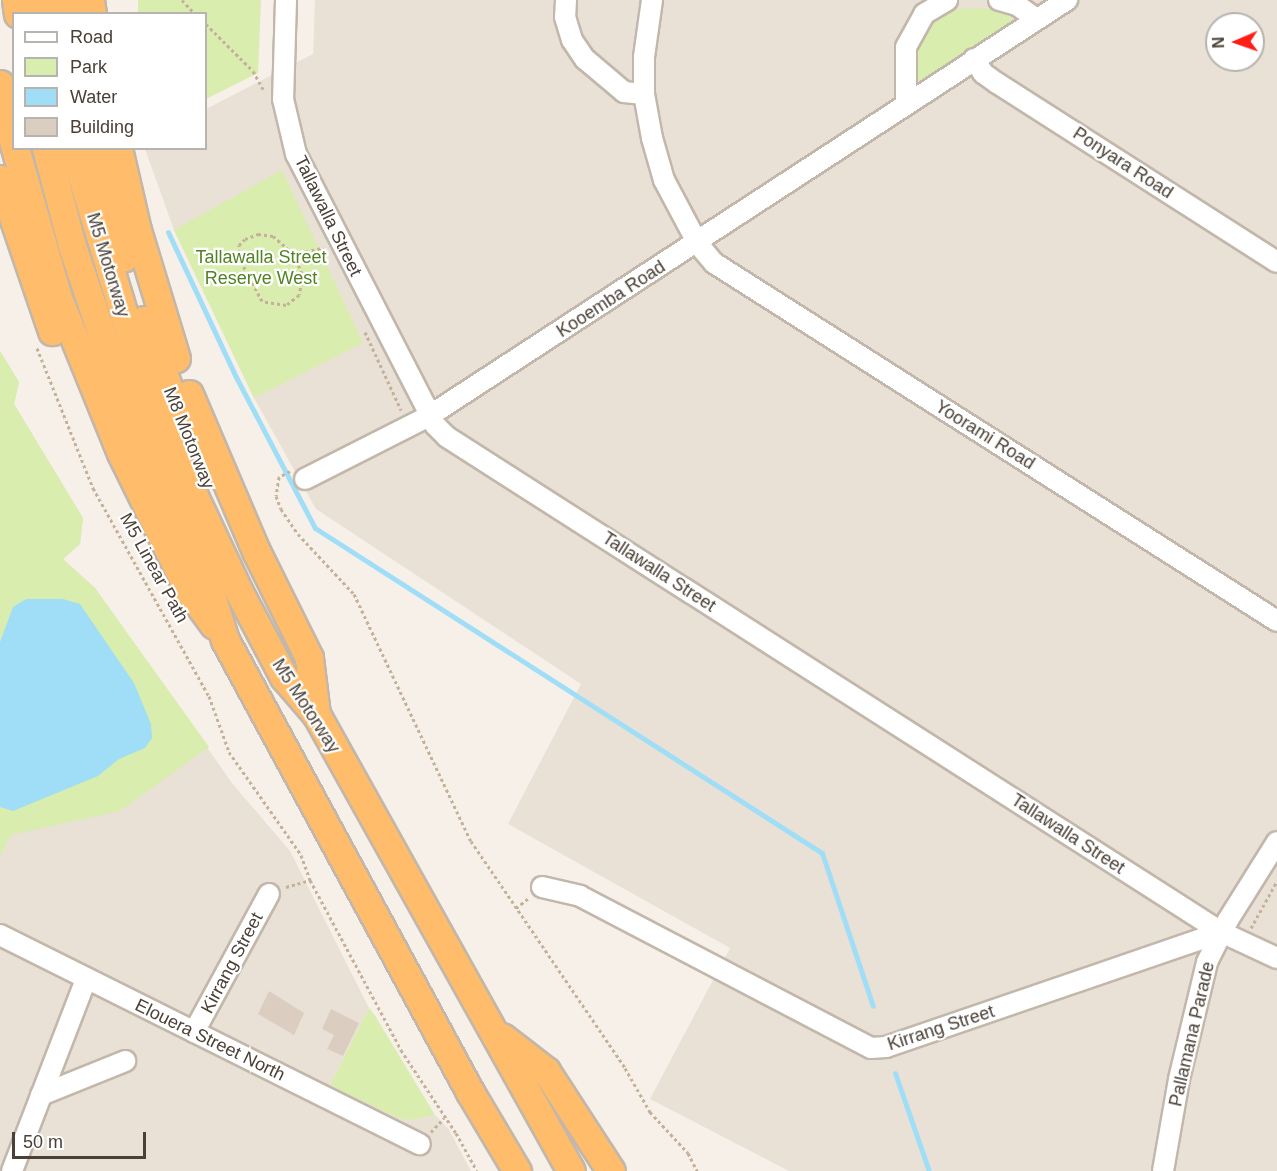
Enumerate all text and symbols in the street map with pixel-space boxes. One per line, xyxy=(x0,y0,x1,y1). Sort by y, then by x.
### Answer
legend xyxy=(12,12,207,150)
north arrow xyxy=(1205,12,1265,72)
text: Road xyxy=(70,27,113,47)
text: N xyxy=(1210,37,1227,49)
text: Park xyxy=(70,57,107,77)
text: Water xyxy=(70,87,117,107)
text: Building xyxy=(70,117,134,137)
street label: Ponyara Road xyxy=(1069,123,1177,203)
street label: Tallawalla Street xyxy=(290,152,366,280)
street label: M5 Motorway xyxy=(82,210,134,320)
park label: Tallawalla Street Reserve West xyxy=(195,247,327,290)
street label: Kooemba Road xyxy=(553,256,669,342)
street label: M8 Motorway xyxy=(159,384,219,492)
street label: Yoorami Road xyxy=(931,396,1039,474)
street label: M5 Linear Path xyxy=(115,509,193,627)
street label: Tallawalla Street xyxy=(598,527,720,617)
street label: M5 Motorway xyxy=(268,655,344,757)
street label: Tallawalla Street xyxy=(1007,789,1129,879)
street label: Kirrang Street xyxy=(196,909,268,1017)
street label: Pallamana Parade xyxy=(1165,959,1219,1109)
street label: Elouera Street North xyxy=(132,994,288,1086)
street label: Kirrang Street xyxy=(885,1001,997,1055)
scale bar xyxy=(15,1120,148,1158)
text: 50 m xyxy=(23,1132,63,1152)

